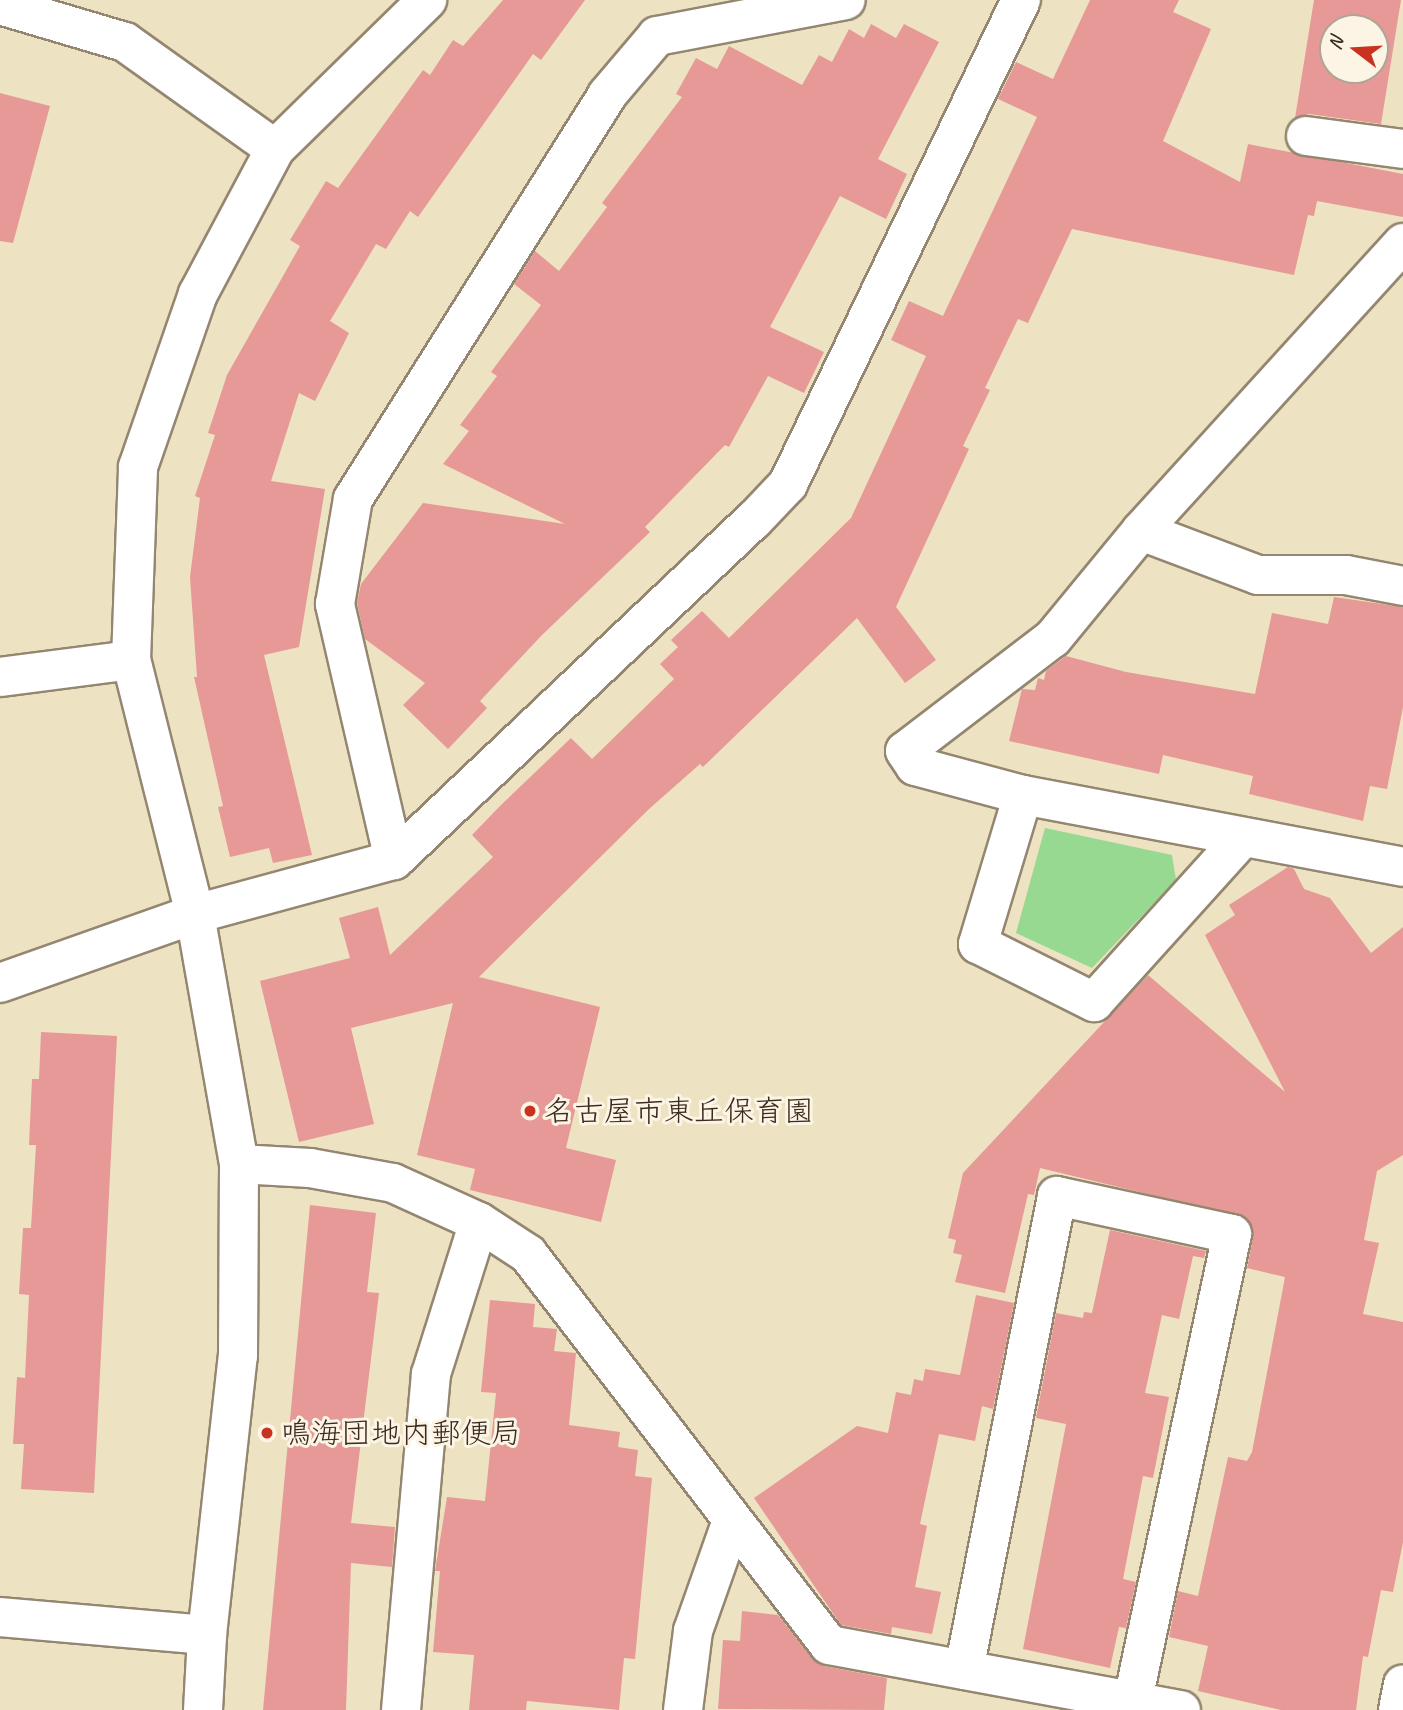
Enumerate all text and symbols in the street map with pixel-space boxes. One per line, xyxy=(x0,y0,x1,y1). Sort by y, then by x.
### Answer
north arrow xyxy=(1319,14,1389,84)
text: N xyxy=(1323,34,1349,53)
place label: 名古屋市東丘保育園 xyxy=(544,1093,814,1129)
marker: 名古屋市東丘保育園 xyxy=(522,1103,538,1119)
place label: 鳴海団地内郵便局 xyxy=(281,1415,521,1451)
marker: 鳴海団地内郵便局 xyxy=(259,1425,275,1441)

